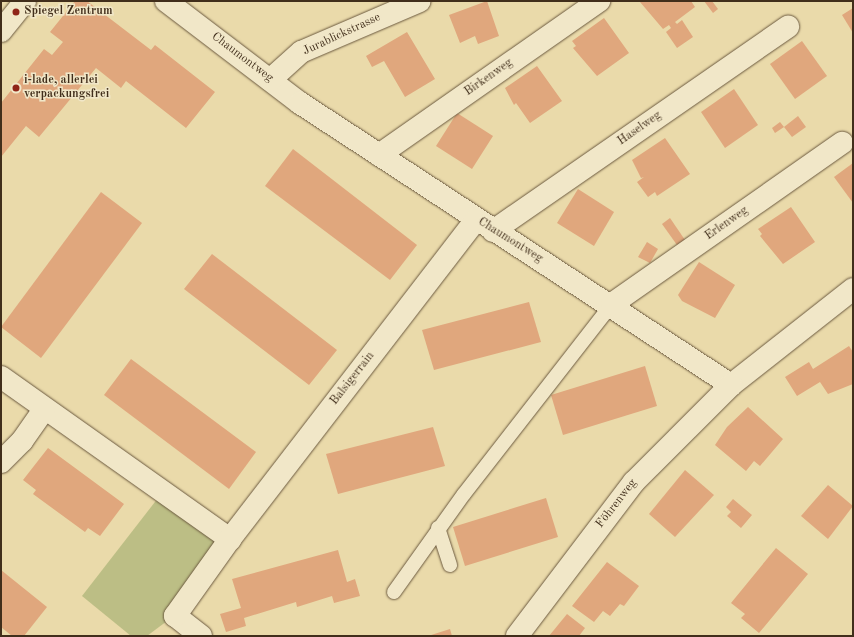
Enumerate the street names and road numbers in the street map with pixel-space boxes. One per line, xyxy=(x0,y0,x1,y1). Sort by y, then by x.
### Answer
street label: Jurablickstrasse xyxy=(301,11,383,59)
street label: Chaumontweg xyxy=(208,30,276,86)
street label: Birkenweg xyxy=(462,56,516,100)
street label: Haselweg xyxy=(615,109,665,149)
street label: Erlenweg xyxy=(703,204,751,244)
street label: Chaumontweg xyxy=(475,215,545,267)
street label: Balsigerrain xyxy=(328,350,378,408)
street label: Föhrenweg xyxy=(593,477,641,531)

